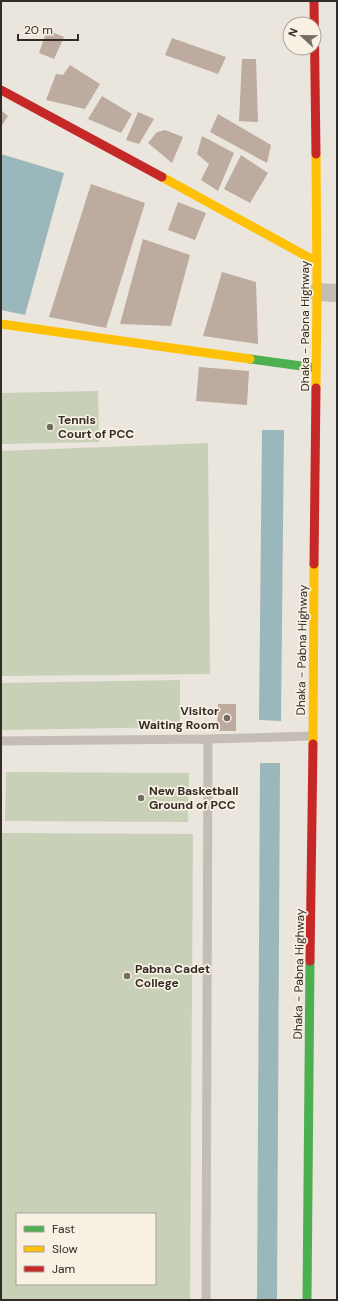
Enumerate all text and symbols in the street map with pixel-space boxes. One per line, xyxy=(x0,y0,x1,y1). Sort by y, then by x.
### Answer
scale bar xyxy=(18,16,78,42)
north arrow xyxy=(282,16,322,56)
text: 20 m xyxy=(24,22,53,38)
text: N xyxy=(285,26,301,39)
street label: Dhaka - Pabna Highway xyxy=(297,260,313,392)
place label: Tennis Court of PCC xyxy=(58,412,134,442)
marker: Tennis Court of PCC xyxy=(45,422,55,432)
street label: Dhaka - Pabna Highway xyxy=(293,584,311,716)
place label: Visitor Waiting Room xyxy=(138,703,219,733)
marker: Visitor Waiting Room xyxy=(222,713,232,723)
place label: New Basketball Ground of PCC xyxy=(149,783,239,813)
marker: New Basketball Ground of PCC xyxy=(136,793,146,803)
street label: Dhaka - Pabna Highway xyxy=(290,908,308,1040)
place label: Pabna Cadet College xyxy=(135,961,210,991)
marker: Pabna Cadet College xyxy=(122,971,132,981)
legend xyxy=(16,1213,156,1285)
text: Fast xyxy=(52,1221,75,1237)
text: Slow xyxy=(52,1241,78,1257)
text: Jam xyxy=(52,1261,75,1277)

